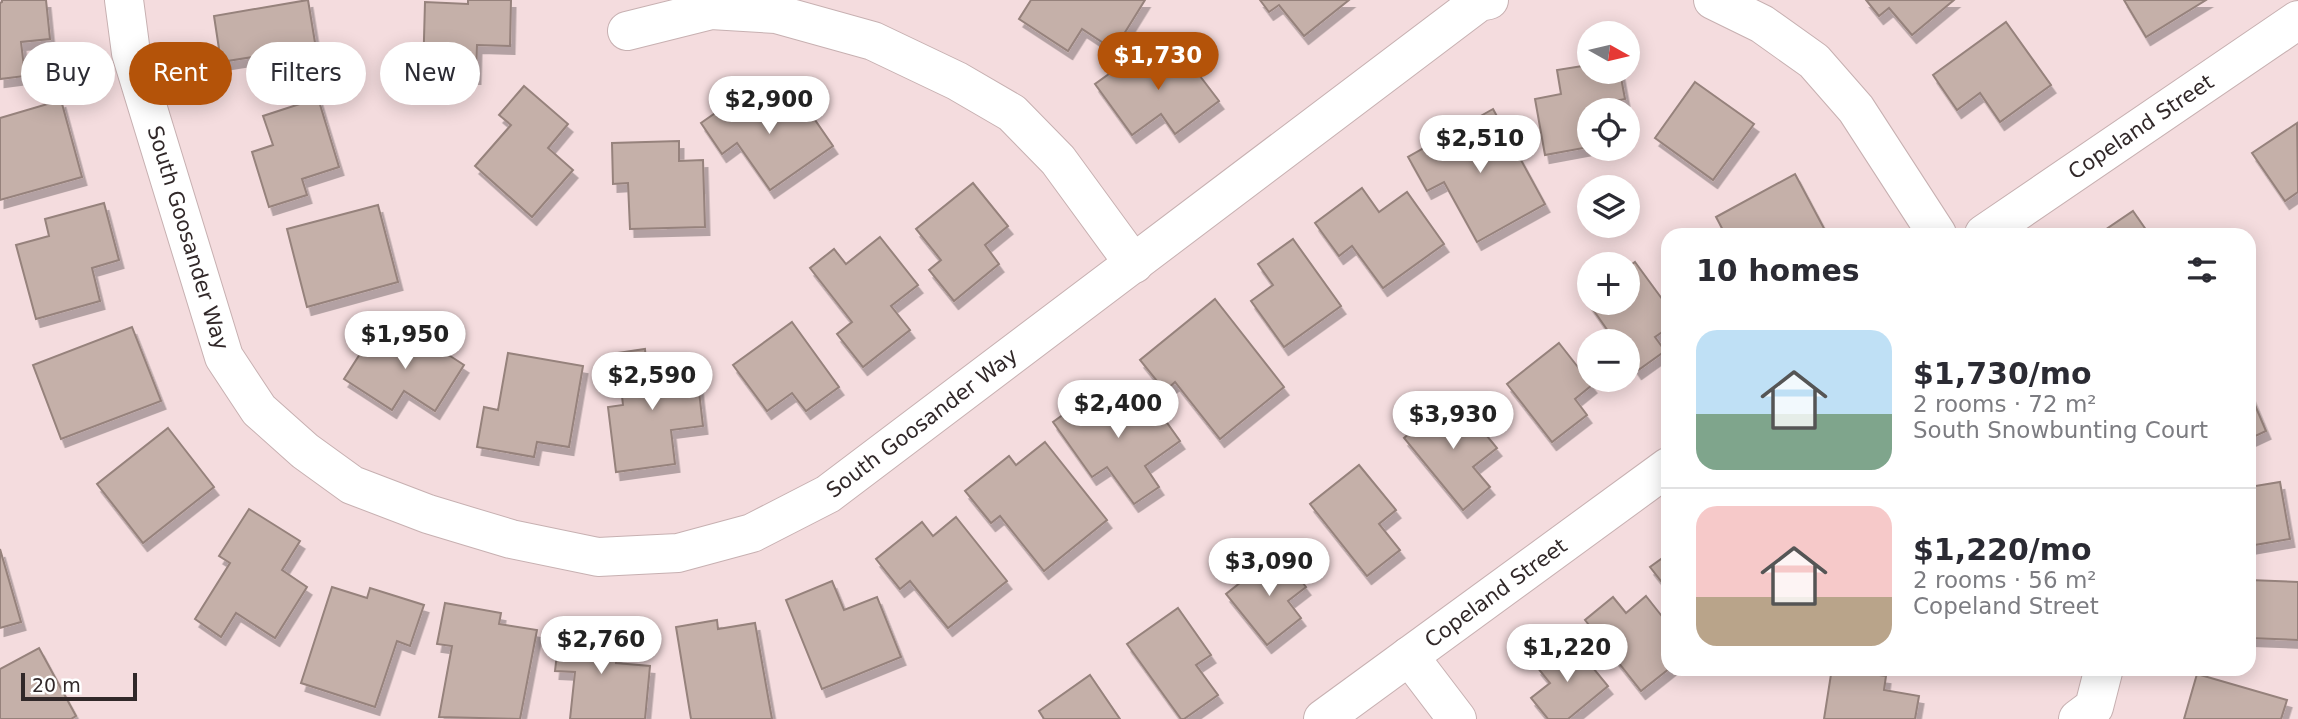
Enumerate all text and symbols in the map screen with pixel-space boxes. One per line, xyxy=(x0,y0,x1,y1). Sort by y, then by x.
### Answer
north arrow xyxy=(1577,21,1640,84)
map controls xyxy=(1577,21,1640,392)
pin: $1,730 xyxy=(1101,32,1215,92)
chip: Buy xyxy=(21,42,115,105)
chip: Rent xyxy=(129,42,232,105)
chip: Filters xyxy=(246,42,366,105)
chip: New xyxy=(380,42,480,105)
text: $1,730 xyxy=(1114,42,1202,68)
street label: Copeland Street xyxy=(2064,70,2218,184)
pin: $2,900 xyxy=(712,76,826,136)
text: $2,900 xyxy=(725,86,813,112)
button: locate xyxy=(1577,98,1640,161)
pin: $2,510 xyxy=(1423,116,1537,175)
street label: South Goosander Way xyxy=(142,123,234,353)
text: $2,510 xyxy=(1436,125,1524,151)
button: layers xyxy=(1577,175,1640,238)
icon: filters xyxy=(2183,251,2221,289)
button: + xyxy=(1577,252,1640,315)
text: 10 homes xyxy=(1696,253,1860,288)
pin: $1,950 xyxy=(348,312,462,371)
text: $1,950 xyxy=(361,321,449,347)
button: − xyxy=(1577,329,1640,392)
street label: South Goosander Way xyxy=(822,343,1022,503)
pin: $2,590 xyxy=(595,352,709,412)
text: $1,730/mo xyxy=(1913,356,2092,391)
icon: home xyxy=(1752,358,1836,442)
text: $2,590 xyxy=(608,362,696,388)
pin: $2,400 xyxy=(1061,380,1175,440)
text: $2,400 xyxy=(1074,390,1162,416)
text: 2 rooms · 72 m² xyxy=(1913,391,2097,417)
pin: $3,930 xyxy=(1396,392,1510,451)
text: $3,930 xyxy=(1409,401,1497,427)
text: South Snowbunting Court xyxy=(1913,417,2208,443)
text: $1,220/mo xyxy=(1913,532,2092,567)
street label: Copeland Street xyxy=(1420,533,1572,653)
icon: home xyxy=(1752,534,1836,618)
pin: $3,090 xyxy=(1212,538,1326,598)
text: $3,090 xyxy=(1225,548,1313,574)
text: 2 rooms · 56 m² xyxy=(1913,567,2097,593)
text: Copeland Street xyxy=(1913,593,2099,619)
pin: $2,760 xyxy=(544,616,658,676)
pin: $1,220 xyxy=(1510,624,1624,684)
text: $2,760 xyxy=(557,626,645,652)
text: $1,220 xyxy=(1523,634,1611,660)
scale bar xyxy=(21,670,136,702)
text: 20 m xyxy=(32,674,81,696)

